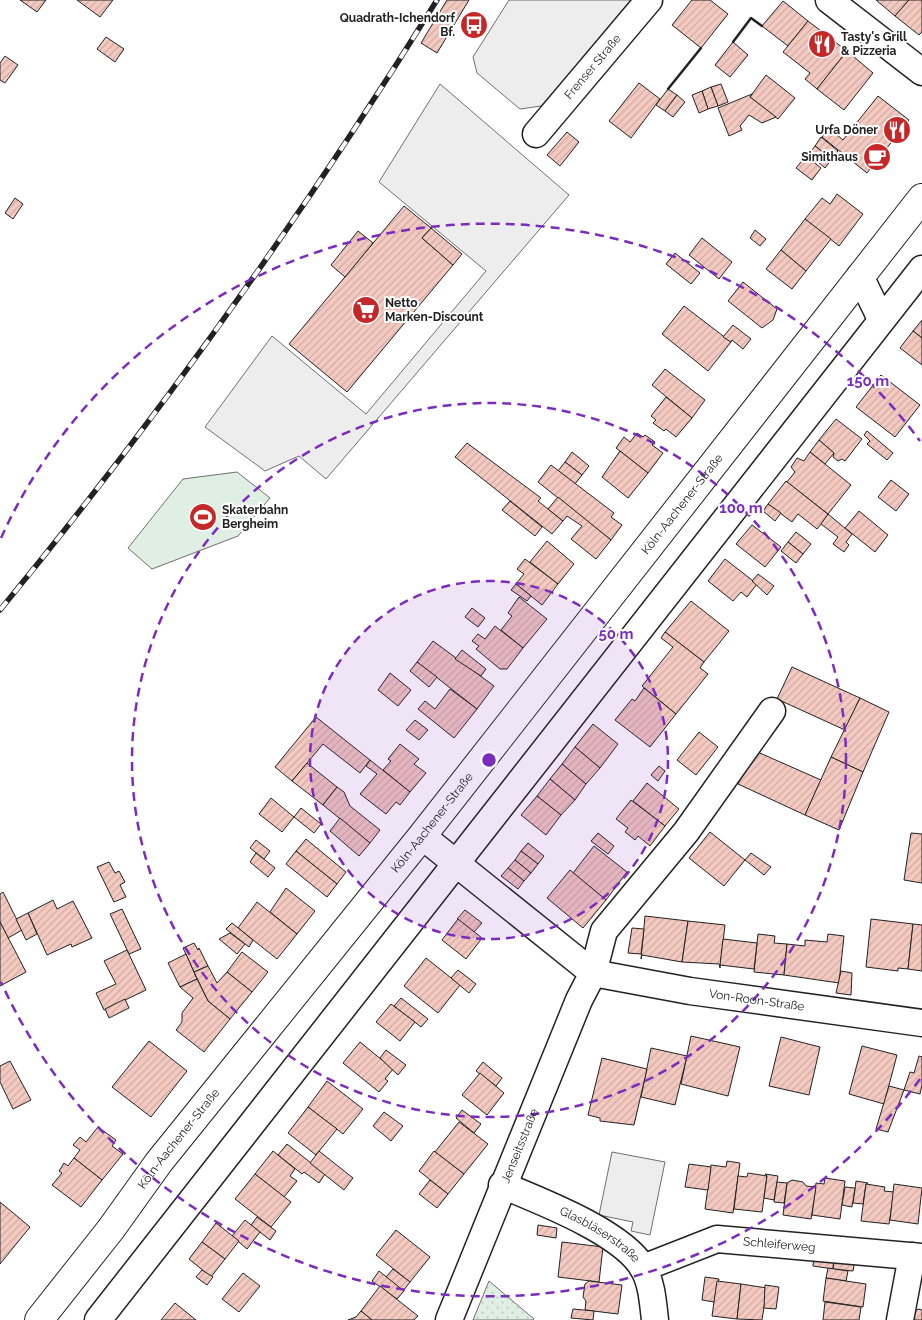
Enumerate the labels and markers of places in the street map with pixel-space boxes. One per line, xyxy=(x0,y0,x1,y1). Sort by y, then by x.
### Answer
bus stop icon: Quadrath-Ichendorf Bf. xyxy=(459,10,489,40)
place label: Quadrath-Ichendorf Bf. xyxy=(340,11,456,39)
restaurant icon: Tasty's Grill & Pizzeria xyxy=(807,29,837,59)
place label: Tasty's Grill & Pizzeria xyxy=(841,30,907,58)
restaurant icon: Urfa Döner xyxy=(882,115,912,145)
place label: Urfa Döner xyxy=(815,123,878,137)
cafe icon: Simithaus xyxy=(862,142,892,172)
place label: Simithaus xyxy=(801,150,858,164)
supermarket icon: Netto Marken-Discount xyxy=(351,295,381,325)
place label: Netto Marken-Discount xyxy=(385,296,484,324)
sports icon: Skaterbahn Bergheim xyxy=(188,502,218,532)
place label: Skaterbahn Bergheim xyxy=(222,503,288,531)
centre of rings xyxy=(480,751,498,769)

